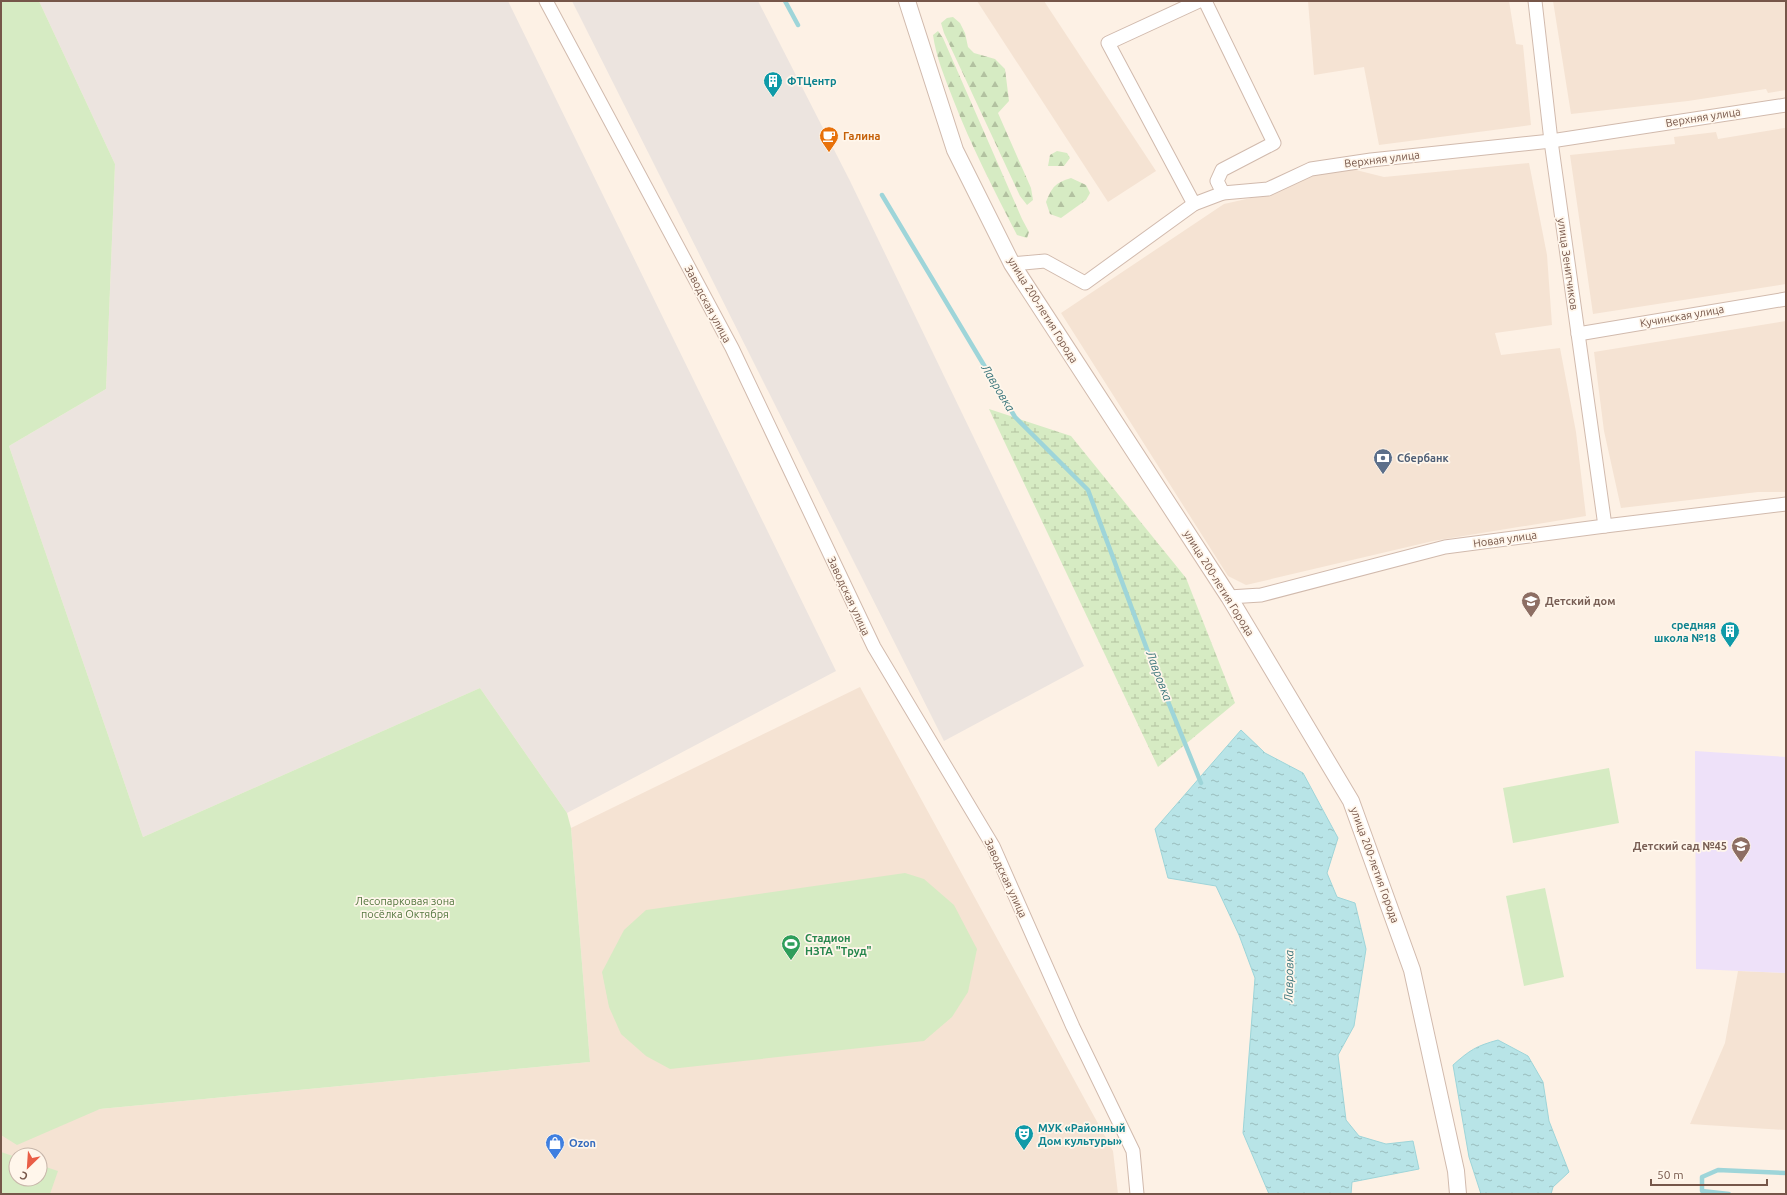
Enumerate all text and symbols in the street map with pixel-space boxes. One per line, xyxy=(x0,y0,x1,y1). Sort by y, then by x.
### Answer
building icon: ФТЦентр xyxy=(762,70,784,98)
place label: ФТЦентр xyxy=(787,75,837,87)
street label: Верхняя улица xyxy=(1665,105,1741,129)
cafe icon: Галина xyxy=(818,125,840,153)
place label: Галина xyxy=(843,130,880,142)
street label: Верхняя улица xyxy=(1344,148,1420,170)
street label: улица Зенитчиков xyxy=(1556,217,1580,311)
street label: улица 200-летия Города xyxy=(1005,255,1081,365)
street label: Заводская улица xyxy=(683,263,733,345)
street label: Кучинская улица xyxy=(1639,303,1725,329)
water label: Лавровка xyxy=(979,361,1018,414)
bank icon: Сбербанк xyxy=(1372,447,1394,475)
place label: Сбербанк xyxy=(1397,452,1450,464)
street label: улица 200-летия Города xyxy=(1181,528,1257,638)
street label: Новая улица xyxy=(1472,529,1538,549)
street label: Заводская улица xyxy=(825,555,873,637)
school or university icon: Детский дом xyxy=(1520,590,1542,618)
place label: Детский дом xyxy=(1545,595,1615,607)
place label: средняя школа №18 xyxy=(1654,619,1716,644)
building icon: средняя школа №18 xyxy=(1719,620,1741,648)
water label: Лавровка xyxy=(1144,648,1175,703)
street label: улица 200-летия Города xyxy=(1348,805,1402,925)
school or university icon: Детский сад №45 xyxy=(1730,835,1752,863)
street label: Заводская улица xyxy=(982,837,1030,919)
place label: Детский сад №45 xyxy=(1633,840,1727,852)
park label: Лесопарковая зона посёлка Октября xyxy=(355,895,455,920)
place label: Стадион НЗТА "Труд" xyxy=(805,932,871,957)
sports icon: Стадион НЗТА "Труд" xyxy=(780,933,802,961)
water label: Лавровка xyxy=(1282,949,1295,1003)
place label: МУК «Районный Дом культуры» xyxy=(1038,1122,1126,1147)
theatre icon: МУК «Районный Дом культуры» xyxy=(1013,1123,1035,1151)
shop icon: Ozon xyxy=(544,1132,566,1160)
place label: Ozon xyxy=(569,1137,596,1149)
north arrow xyxy=(8,1147,48,1187)
scale bar xyxy=(1651,1161,1767,1187)
text: 50 m xyxy=(1657,1168,1684,1181)
text: С xyxy=(18,1169,29,1183)

